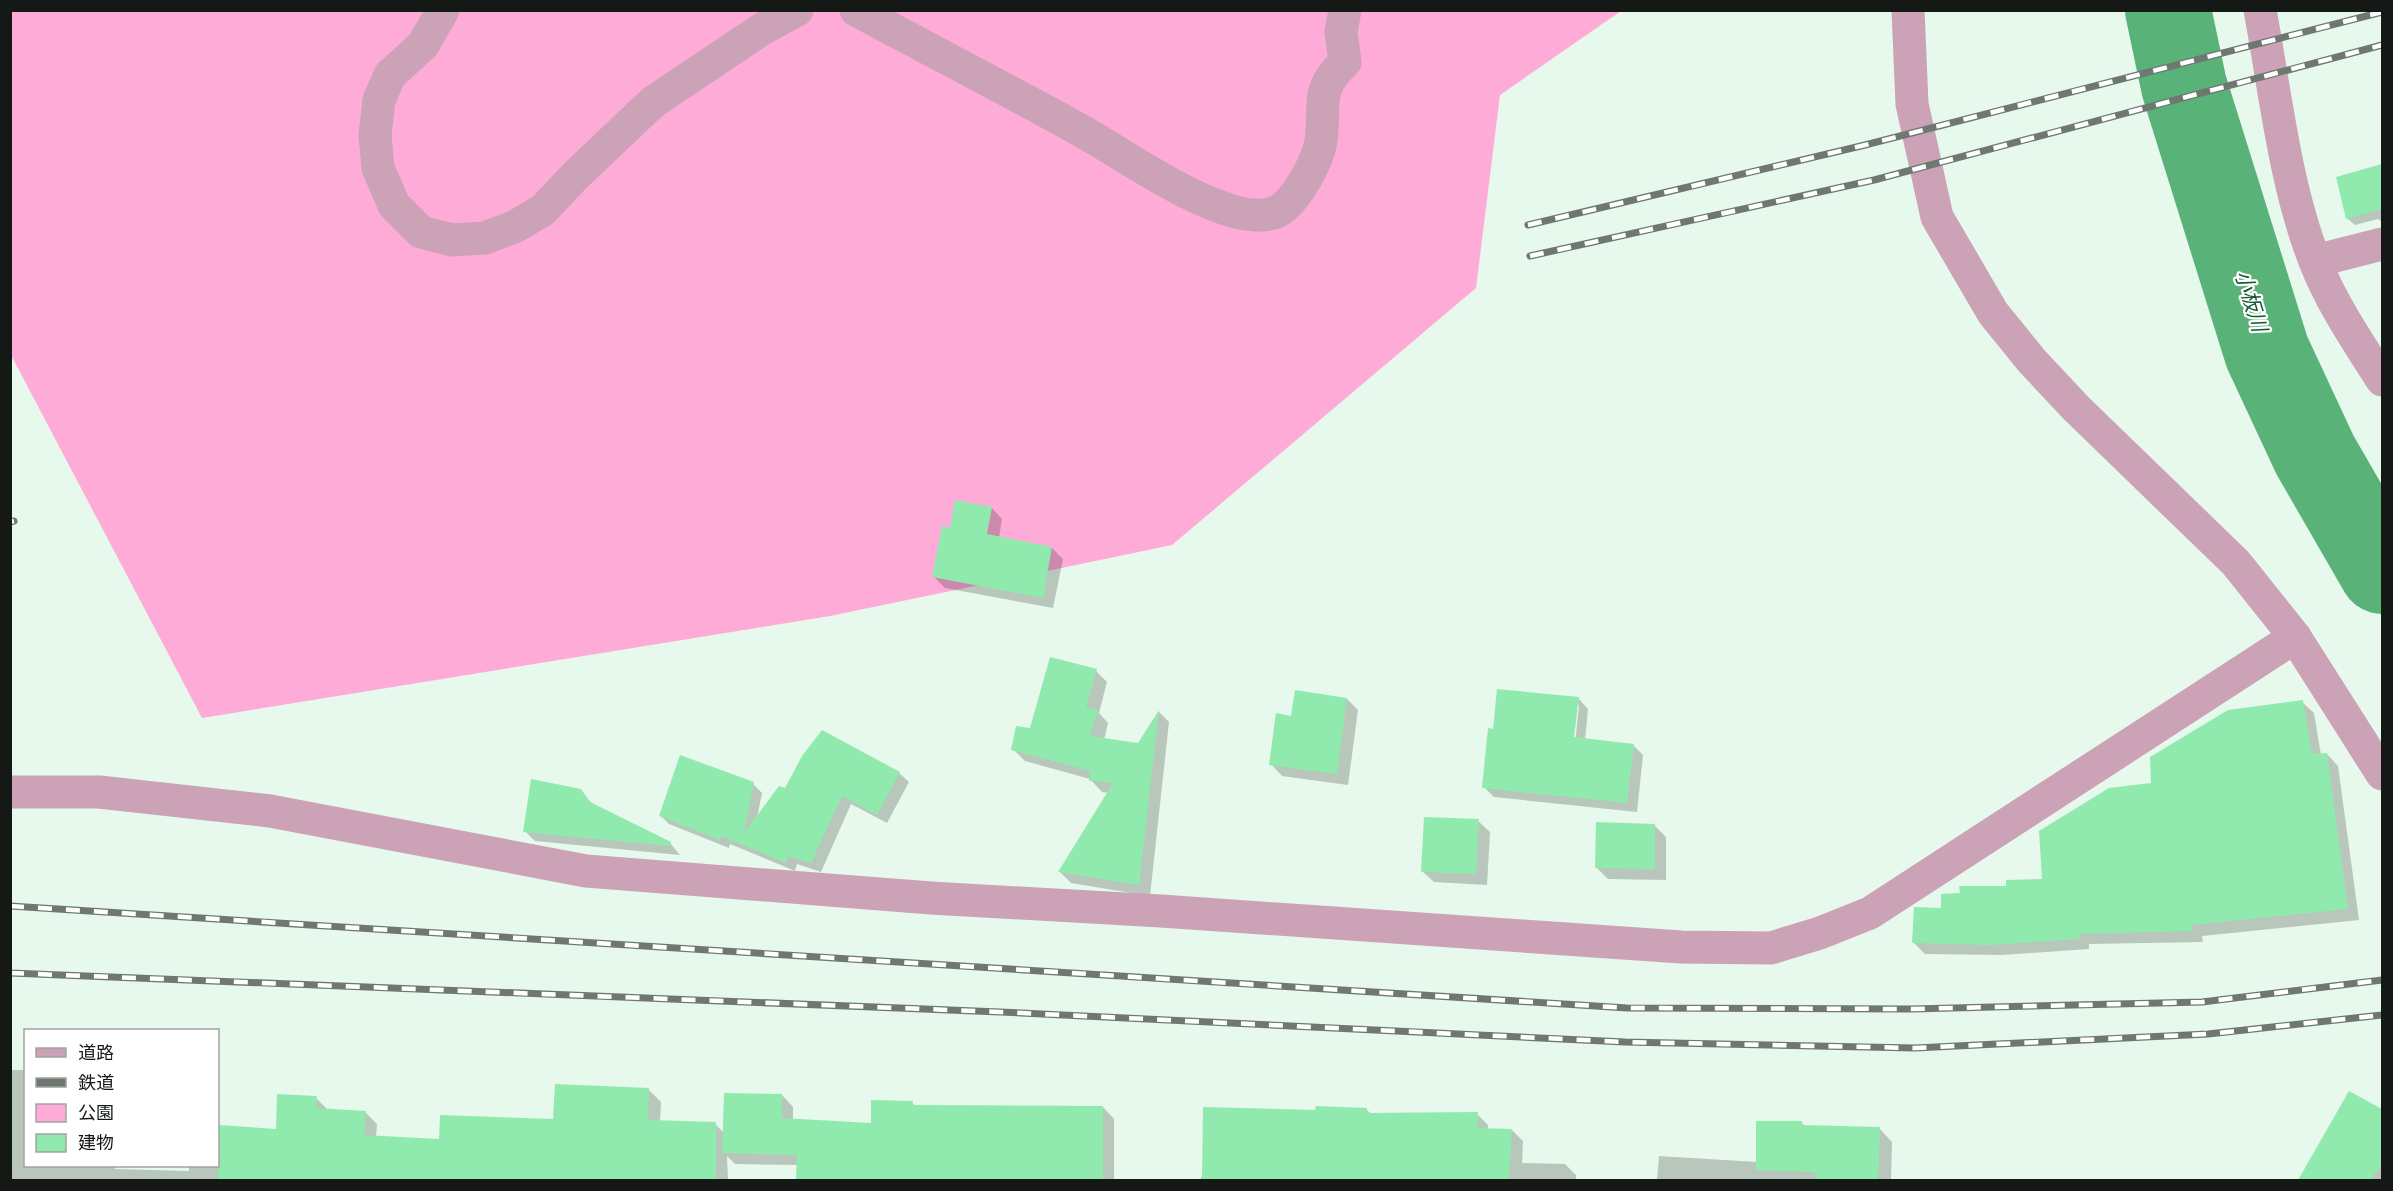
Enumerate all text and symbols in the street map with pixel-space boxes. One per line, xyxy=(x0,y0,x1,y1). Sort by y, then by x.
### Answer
water label: 小板川 xyxy=(2230,267,2273,337)
legend xyxy=(24,1029,219,1167)
text: 道路 xyxy=(78,1042,114,1064)
text: 鉄道 xyxy=(78,1072,114,1094)
text: 公園 xyxy=(78,1102,114,1124)
text: 建物 xyxy=(78,1132,114,1154)

